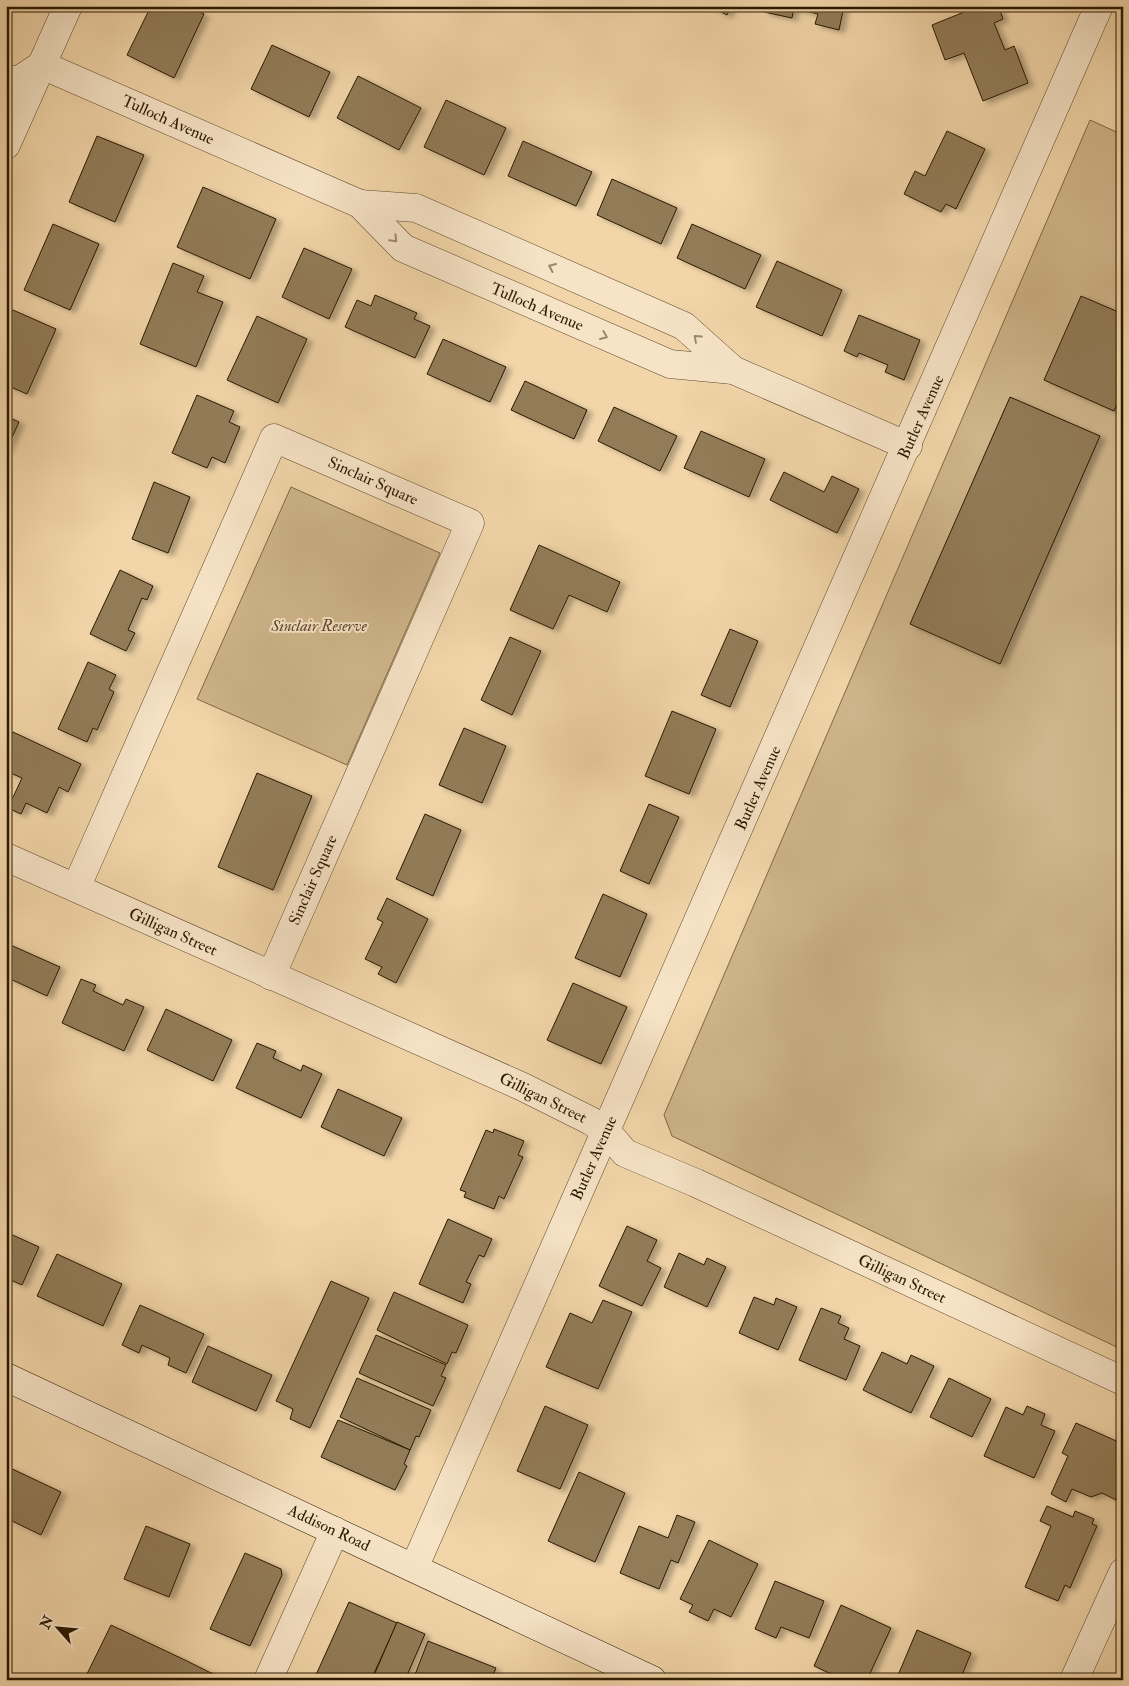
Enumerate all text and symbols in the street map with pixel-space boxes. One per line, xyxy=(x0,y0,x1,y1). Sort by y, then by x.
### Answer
street label: Tulloch Avenue xyxy=(119,91,218,149)
one-way arrow xyxy=(388,233,397,242)
one-way arrow xyxy=(548,263,557,274)
street label: Tulloch Avenue xyxy=(488,278,587,336)
one-way arrow xyxy=(599,329,608,340)
one-way arrow xyxy=(694,335,703,344)
street label: Butler Avenue xyxy=(894,371,949,462)
street label: Sinclair Square xyxy=(325,452,422,510)
park label: Sinclair Reserve xyxy=(270,616,368,636)
street label: Butler Avenue xyxy=(731,742,786,833)
street label: Sinclair Square xyxy=(284,831,342,928)
street label: Gilligan Street xyxy=(126,904,220,960)
street label: Gilligan Street xyxy=(496,1068,590,1128)
street label: Butler Avenue xyxy=(567,1112,622,1203)
street label: Gilligan Street xyxy=(855,1250,949,1308)
street label: Addison Road xyxy=(284,1500,373,1556)
north arrow xyxy=(32,1604,82,1654)
text: N xyxy=(36,1612,57,1633)

